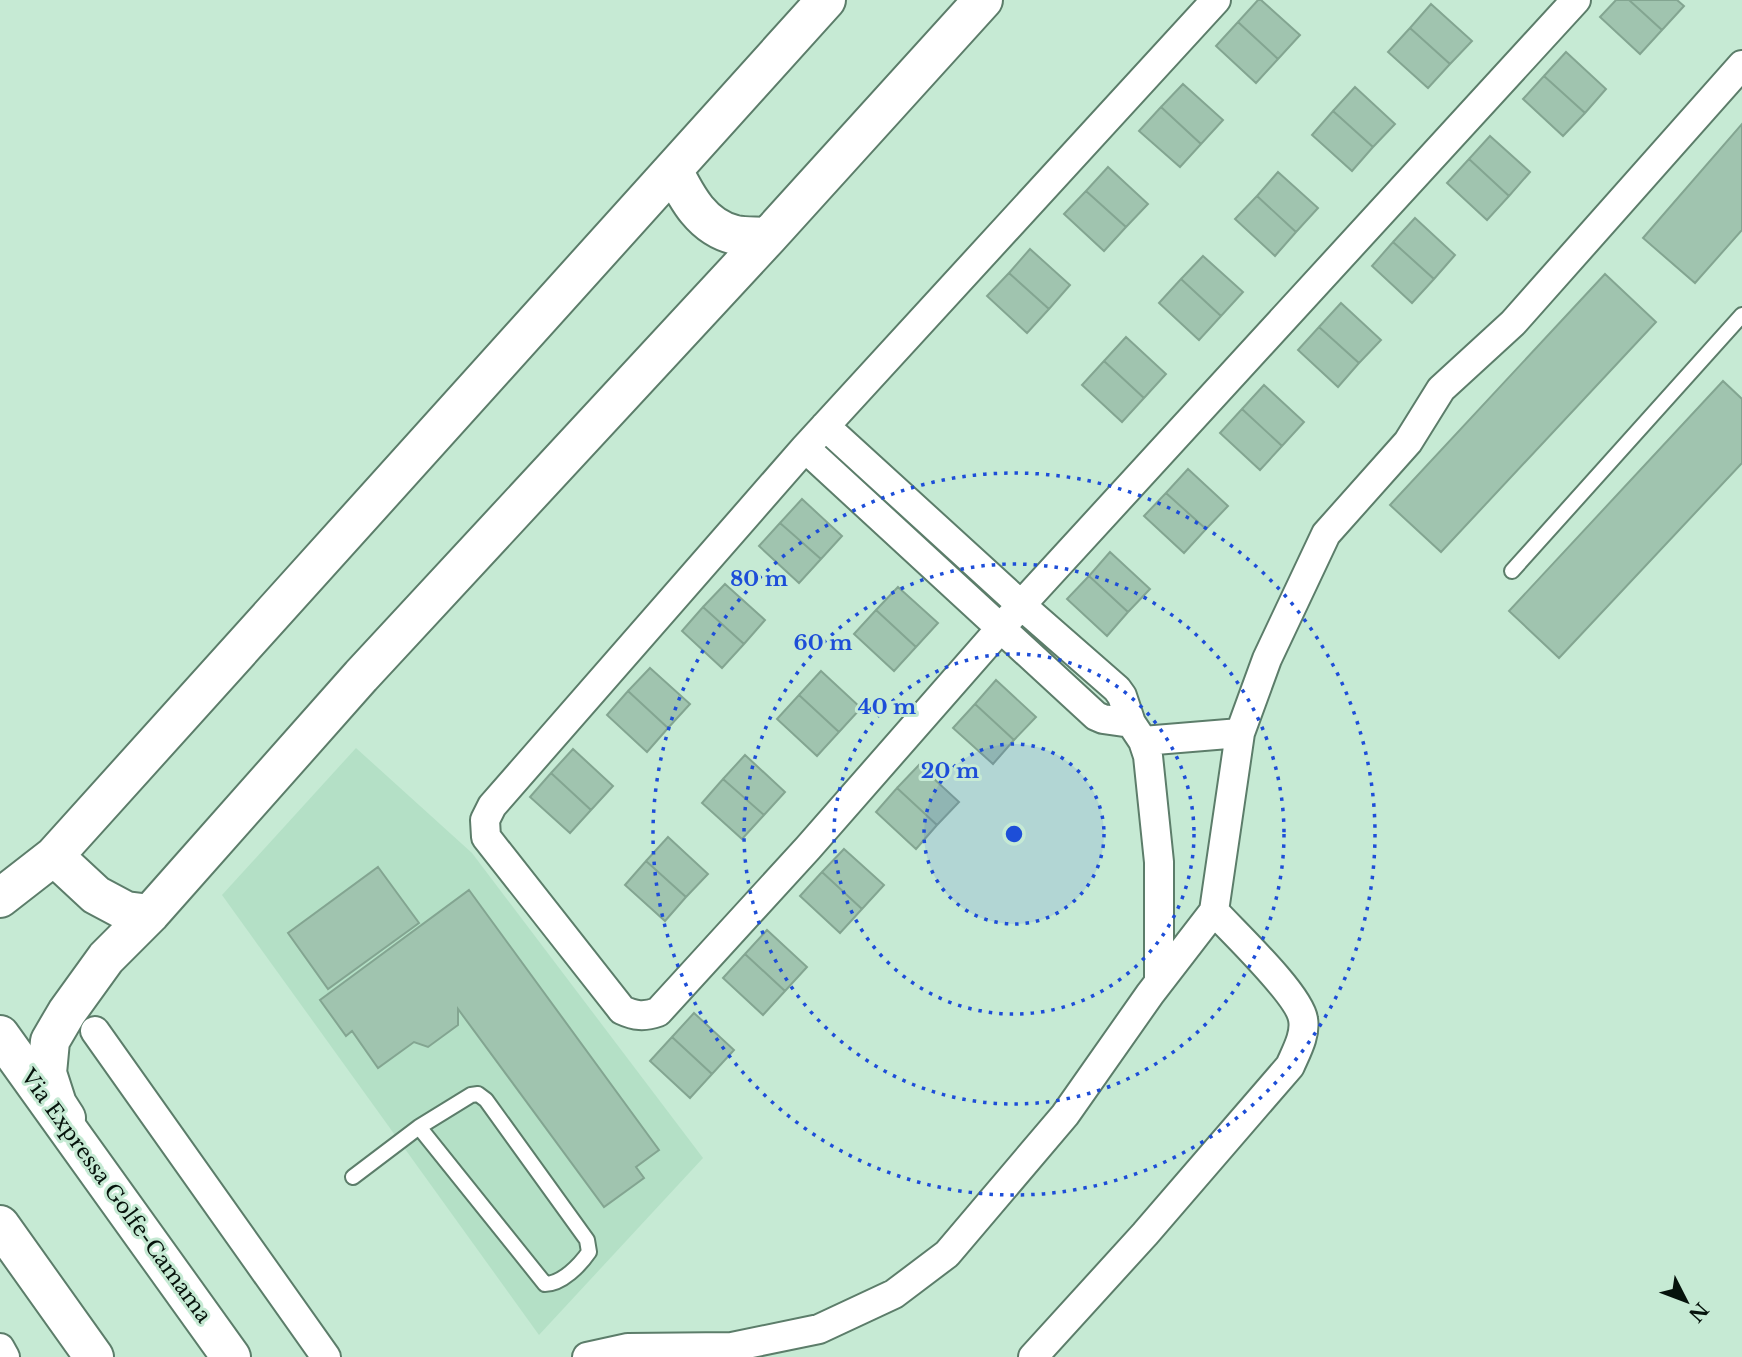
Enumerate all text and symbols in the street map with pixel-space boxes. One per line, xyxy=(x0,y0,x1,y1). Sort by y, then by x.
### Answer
text: 80 m xyxy=(730,566,788,592)
text: 60 m xyxy=(794,630,852,656)
text: 40 m xyxy=(858,694,916,720)
text: 20 m xyxy=(921,758,979,784)
centre of rings xyxy=(1002,822,1026,846)
street label: Via Expressa Golfe-Camama xyxy=(15,1063,217,1328)
north arrow xyxy=(1651,1266,1721,1336)
text: N xyxy=(1684,1298,1713,1326)

